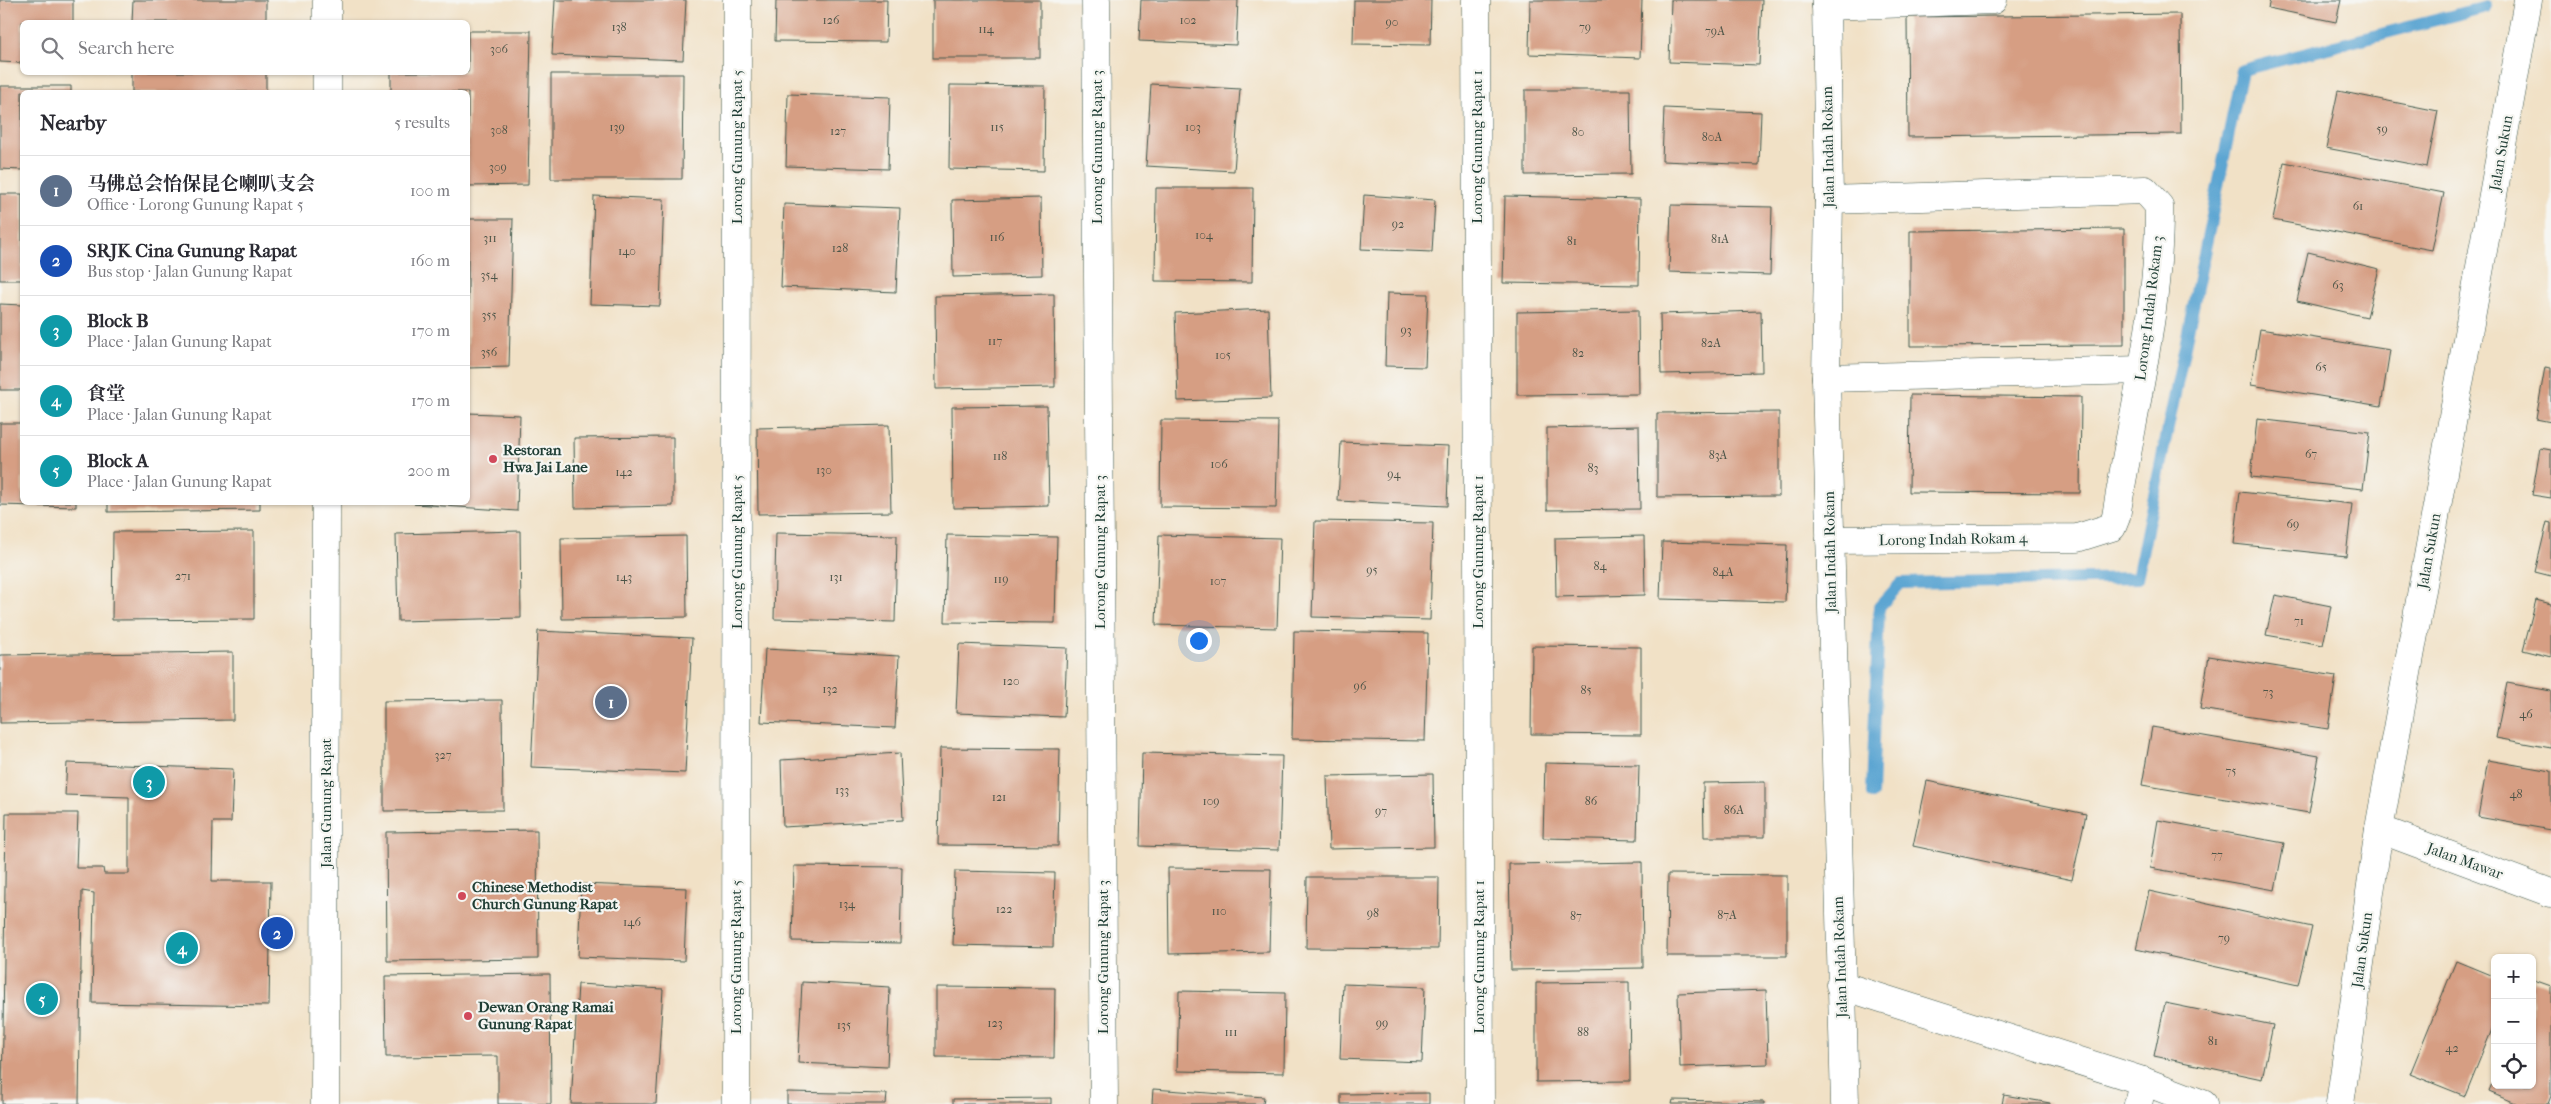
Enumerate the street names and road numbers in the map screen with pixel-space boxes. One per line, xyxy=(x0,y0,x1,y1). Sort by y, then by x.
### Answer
street label: Lorong Gunung Rapat 5 xyxy=(728,70,746,224)
street label: Lorong Gunung Rapat 3 xyxy=(1088,70,1106,224)
street label: Lorong Gunung Rapat 1 xyxy=(1468,70,1486,224)
street label: Jalan Indah Rokam xyxy=(1818,85,1838,209)
street label: Jalan Sukun xyxy=(2485,114,2517,193)
street label: Lorong Indah Rokam 3 xyxy=(2131,234,2167,382)
street label: Lorong Gunung Rapat 5 xyxy=(728,475,746,629)
street label: Lorong Gunung Rapat 3 xyxy=(1091,475,1109,629)
street label: Lorong Gunung Rapat 1 xyxy=(1469,475,1487,629)
street label: Jalan Indah Rokam xyxy=(1820,490,1840,614)
street label: Jalan Sukun xyxy=(2413,512,2445,591)
street label: Lorong Indah Rokam 4 xyxy=(1878,529,2029,549)
street label: Jalan Gunung Rapat xyxy=(317,737,335,869)
street label: Jalan Mawar xyxy=(2423,839,2506,883)
street label: Lorong Gunung Rapat 5 xyxy=(727,880,745,1034)
street label: Lorong Gunung Rapat 3 xyxy=(1094,880,1112,1034)
street label: Lorong Gunung Rapat 1 xyxy=(1470,880,1488,1034)
street label: Jalan Indah Rokam xyxy=(1829,895,1851,1019)
street label: Jalan Sukun xyxy=(2348,911,2376,990)

